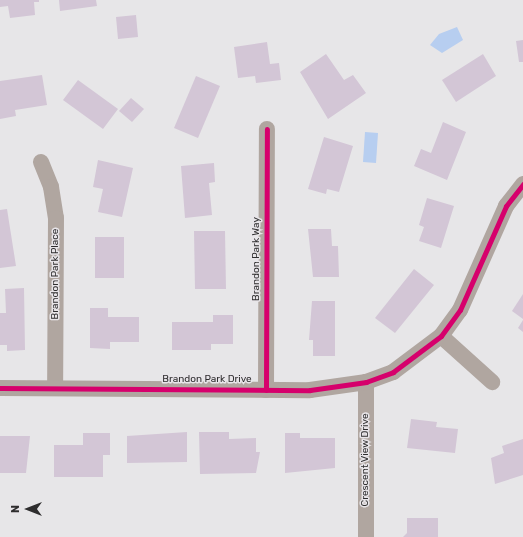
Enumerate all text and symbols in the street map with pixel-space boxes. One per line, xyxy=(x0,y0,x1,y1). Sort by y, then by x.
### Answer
street label: Brandon Park Way xyxy=(251,217,263,301)
street label: Brandon Park Place xyxy=(50,229,62,319)
street label: Brandon Park Drive xyxy=(162,374,252,386)
street label: Crescent View Drive xyxy=(360,413,372,507)
north arrow xyxy=(8,489,48,529)
text: N xyxy=(9,505,22,513)

